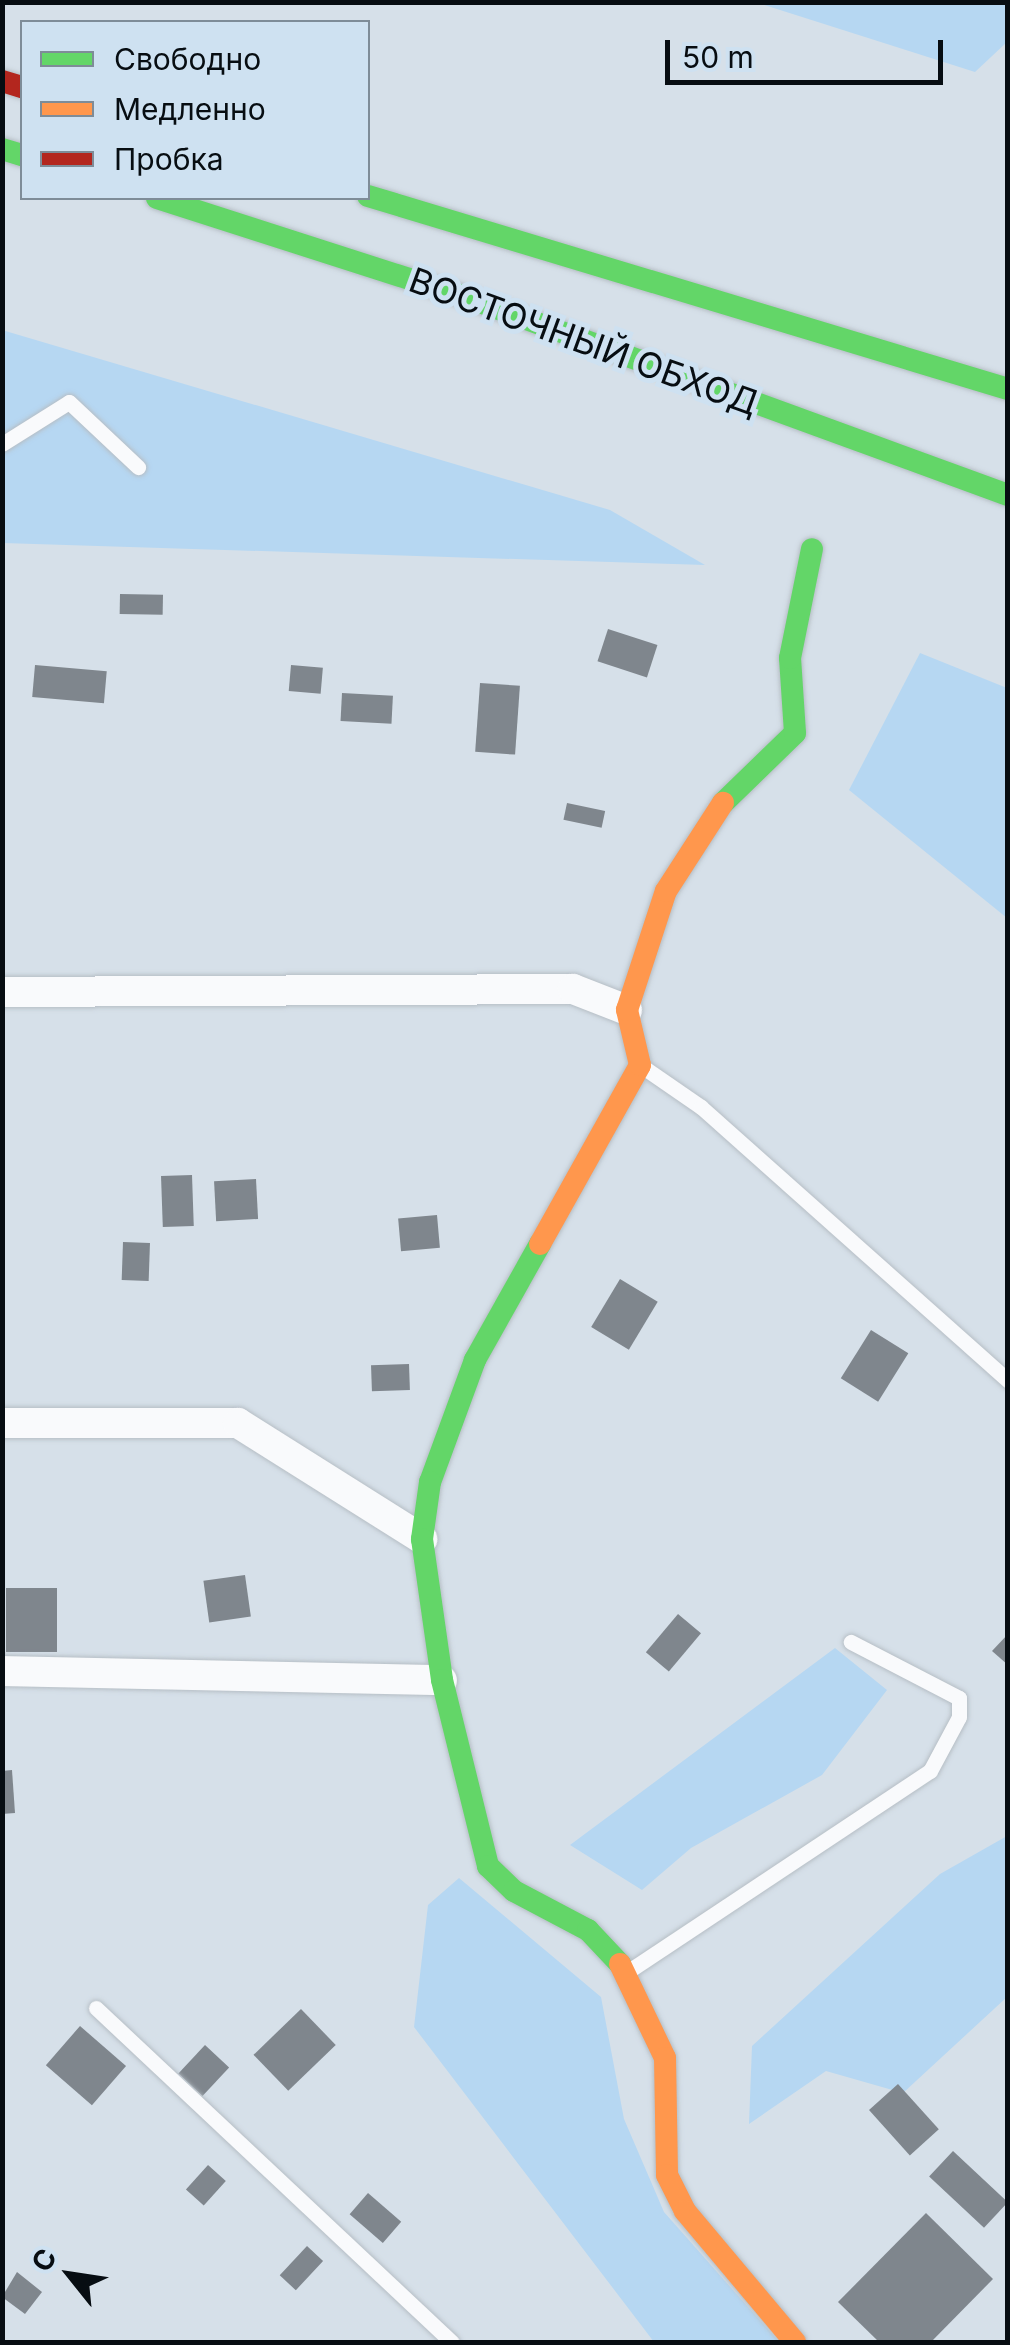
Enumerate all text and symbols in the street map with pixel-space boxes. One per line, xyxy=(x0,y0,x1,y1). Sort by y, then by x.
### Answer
legend xyxy=(20,20,370,200)
scale bar xyxy=(670,20,948,82)
text: 50 m xyxy=(682,39,754,75)
text: Свободно xyxy=(114,41,261,77)
text: Медленно xyxy=(114,91,266,127)
text: Пробка xyxy=(114,141,224,177)
street label: ВОСТОЧНЫЙ ОБХОД xyxy=(404,258,764,424)
north arrow xyxy=(20,2225,120,2325)
text: С xyxy=(24,2243,64,2277)

